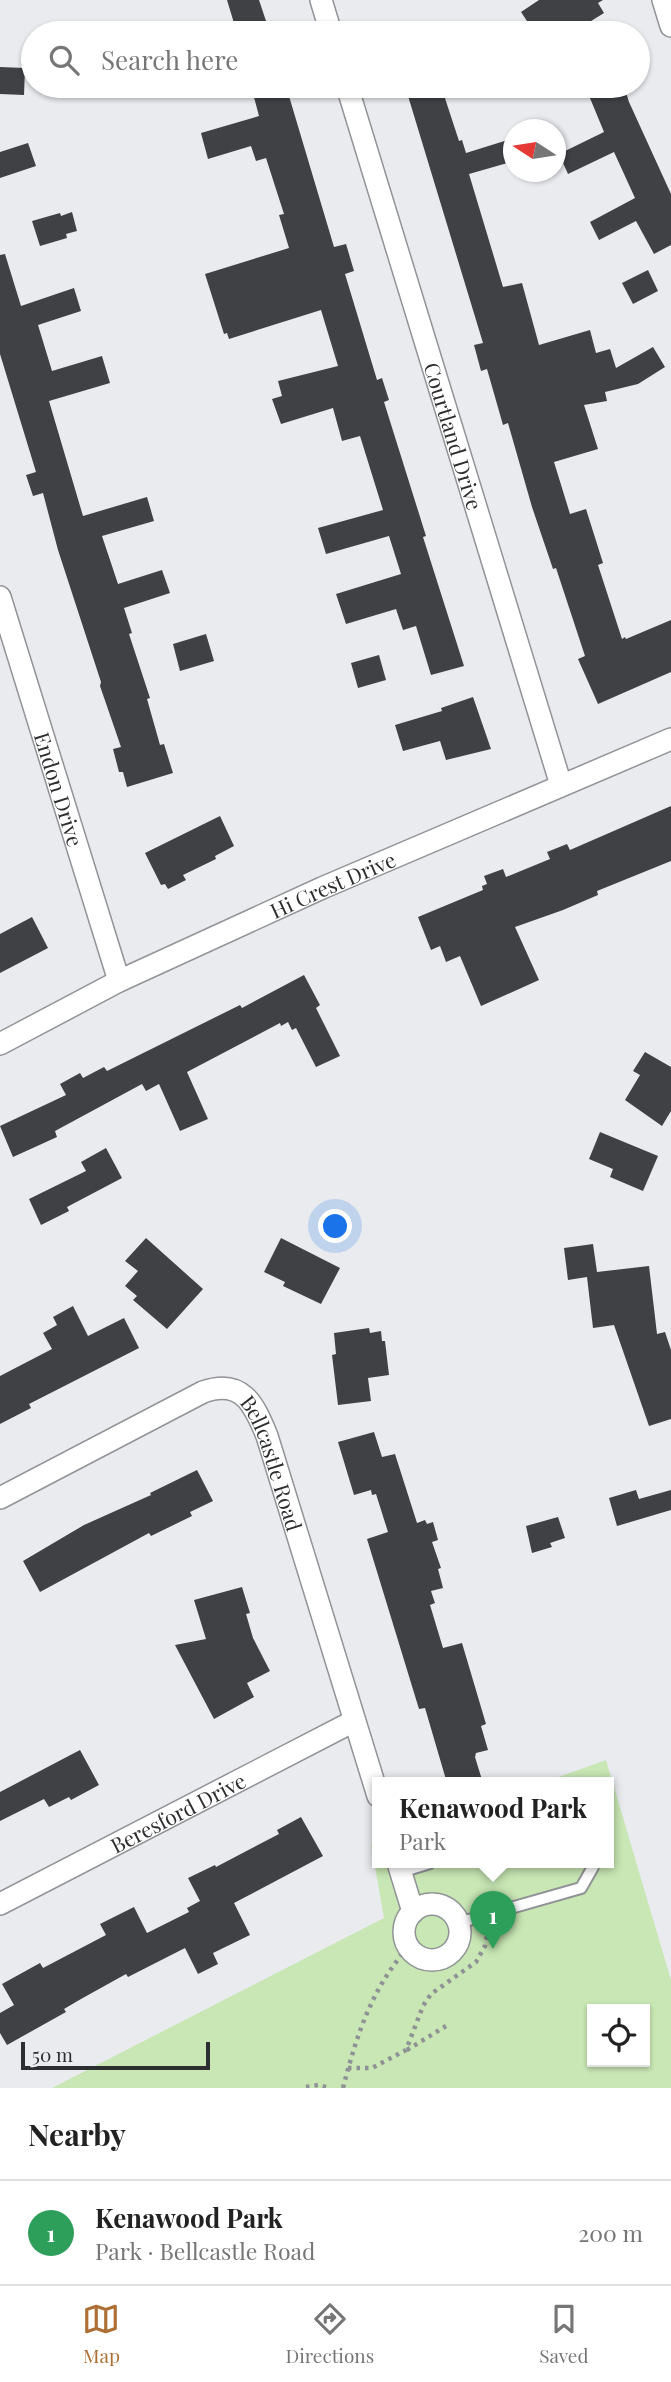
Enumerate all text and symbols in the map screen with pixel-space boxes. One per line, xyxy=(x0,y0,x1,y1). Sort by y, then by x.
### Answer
search box xyxy=(21,21,650,98)
icon: search xyxy=(45,41,83,79)
text: Search here xyxy=(101,42,238,77)
north arrow xyxy=(503,119,566,182)
street label: Courtland Drive xyxy=(418,359,490,513)
street label: Endon Drive xyxy=(29,728,90,850)
street label: Hi Crest Drive xyxy=(265,844,400,924)
your location xyxy=(318,1209,352,1243)
street label: Bellcastle Road xyxy=(235,1389,309,1534)
street label: Beresford Drive xyxy=(105,1766,250,1859)
popup xyxy=(372,1777,614,1868)
text: Kenawood Park xyxy=(399,1790,587,1825)
text: Park xyxy=(399,1825,446,1856)
pin: 1 xyxy=(470,1891,516,1949)
map controls xyxy=(587,2004,650,2067)
button: locate xyxy=(587,2004,650,2067)
scale bar xyxy=(21,2039,210,2071)
text: 50 m xyxy=(32,2041,73,2067)
text: Nearby xyxy=(28,2114,126,2154)
text: Kenawood Park xyxy=(95,2200,283,2235)
text: 1 xyxy=(47,2217,55,2248)
text: 200 m xyxy=(578,2217,643,2248)
text: Park · Bellcastle Road xyxy=(95,2235,315,2266)
tab: Map xyxy=(82,2300,120,2368)
tab: Directions xyxy=(285,2300,374,2368)
tab: Saved xyxy=(539,2300,589,2368)

